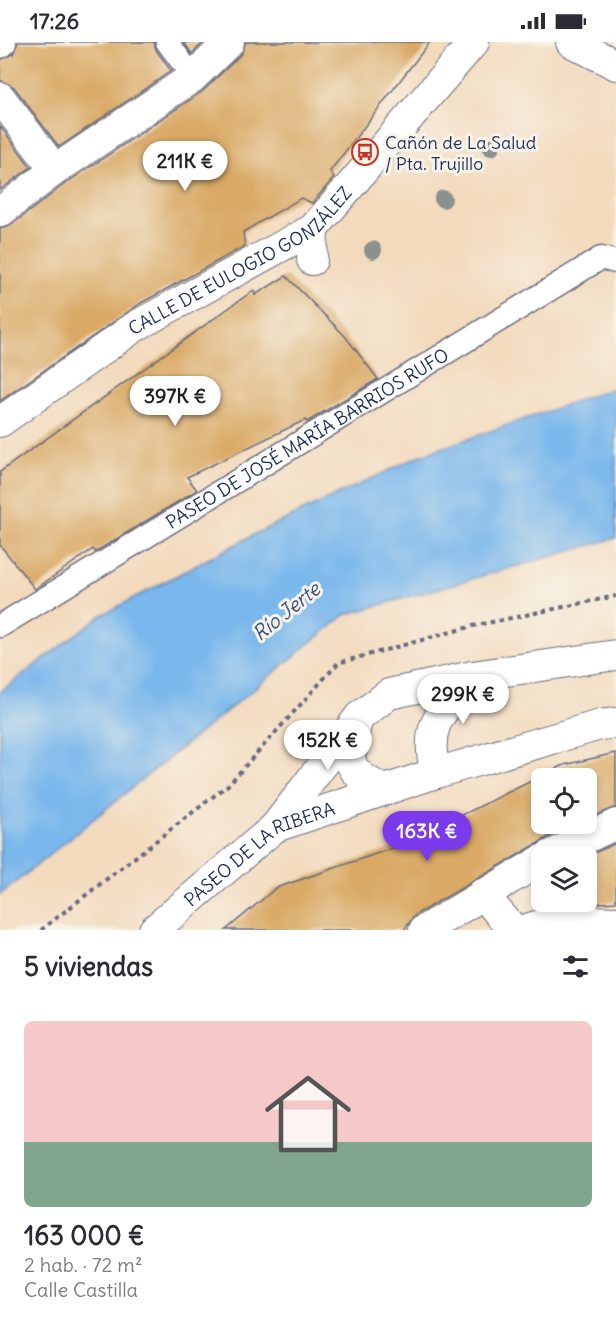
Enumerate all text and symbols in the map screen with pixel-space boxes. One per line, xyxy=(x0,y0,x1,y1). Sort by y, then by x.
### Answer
text: 17:26 xyxy=(30,7,79,35)
place label: Cañón de La Salud / Pta. Trujillo xyxy=(385,131,537,175)
bus stop icon: Cañón de La Salud / Pta. Trujillo xyxy=(350,137,380,167)
pin: 211K € xyxy=(136,141,234,192)
text: 211K € xyxy=(157,148,213,173)
street label: CALLE DE EULOGIO GONZÁLEZ xyxy=(123,182,356,340)
street label: PASEO DE JOSÉ MARÍA BARRIOS RUFO xyxy=(161,343,453,533)
pin: 397K € xyxy=(126,376,224,427)
text: 397K € xyxy=(144,383,206,408)
water label: Río Jerte xyxy=(247,575,326,646)
pin: 299K € xyxy=(414,674,512,725)
text: 299K € xyxy=(431,681,495,706)
pin: 152K € xyxy=(279,720,377,771)
text: 152K € xyxy=(298,727,358,752)
map controls xyxy=(531,768,597,912)
button: locate xyxy=(531,768,597,834)
street label: PASEO DE LA RIBERA xyxy=(179,796,338,911)
pin: 163K € xyxy=(378,811,476,862)
text: 163K € xyxy=(397,818,457,843)
button: layers xyxy=(531,846,597,912)
text: 5 viviendas xyxy=(24,950,153,983)
icon: filters xyxy=(559,950,592,983)
icon: home xyxy=(254,1060,362,1168)
text: 163 000 € xyxy=(24,1219,145,1252)
text: 2 hab. · 72 m² xyxy=(24,1252,142,1277)
text: Calle Castilla xyxy=(24,1277,138,1302)

